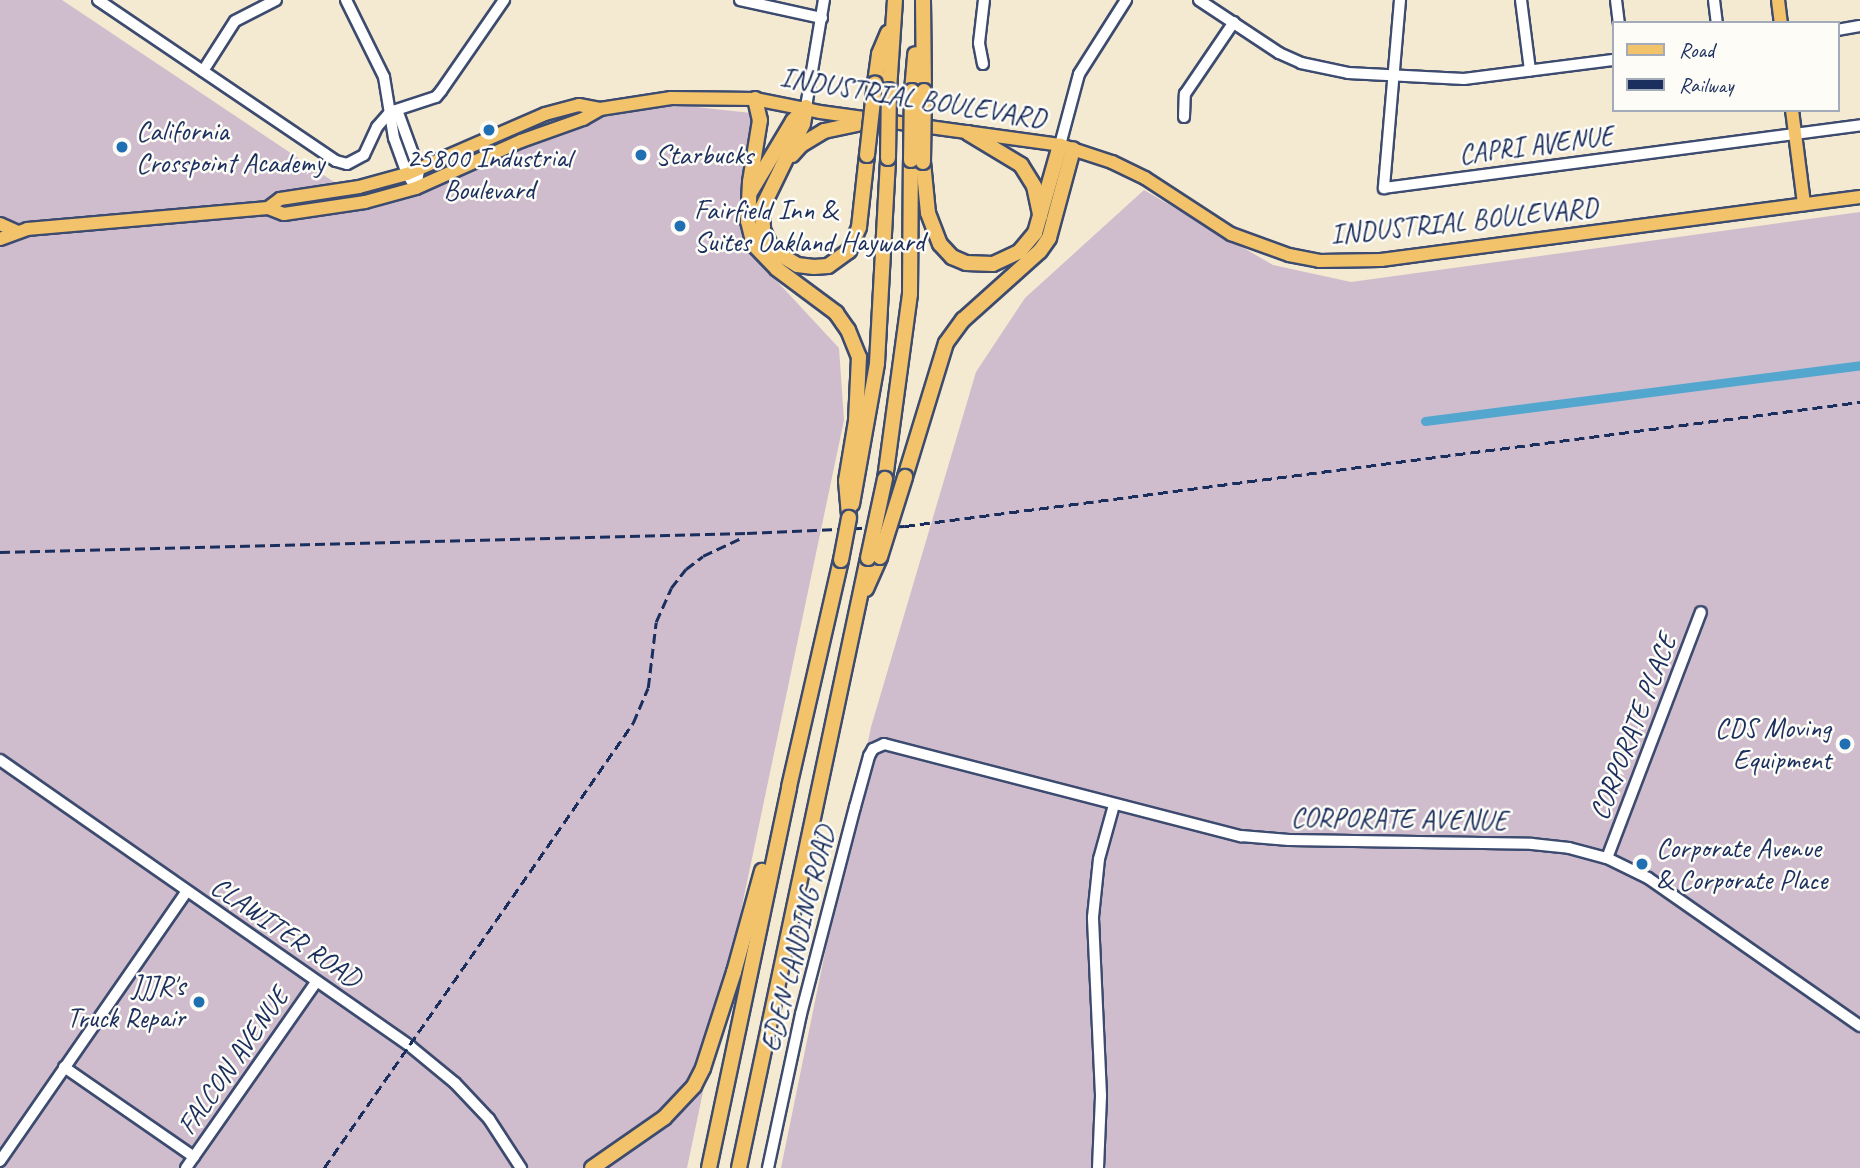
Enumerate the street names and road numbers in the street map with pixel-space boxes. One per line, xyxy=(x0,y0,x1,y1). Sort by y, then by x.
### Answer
street label: INDUSTRIAL BOULEVARD xyxy=(778,60,1048,136)
street label: CAPRI AVENUE xyxy=(1456,119,1616,171)
street label: INDUSTRIAL BOULEVARD xyxy=(1329,190,1599,252)
street label: CORPORATE PLACE xyxy=(1582,629,1684,825)
street label: CORPORATE AVENUE xyxy=(1291,800,1507,838)
street label: EDEN LANDING ROAD xyxy=(753,822,843,1056)
street label: CLAWITER ROAD xyxy=(204,869,368,995)
street label: FALCON AVENUE xyxy=(170,981,296,1141)

